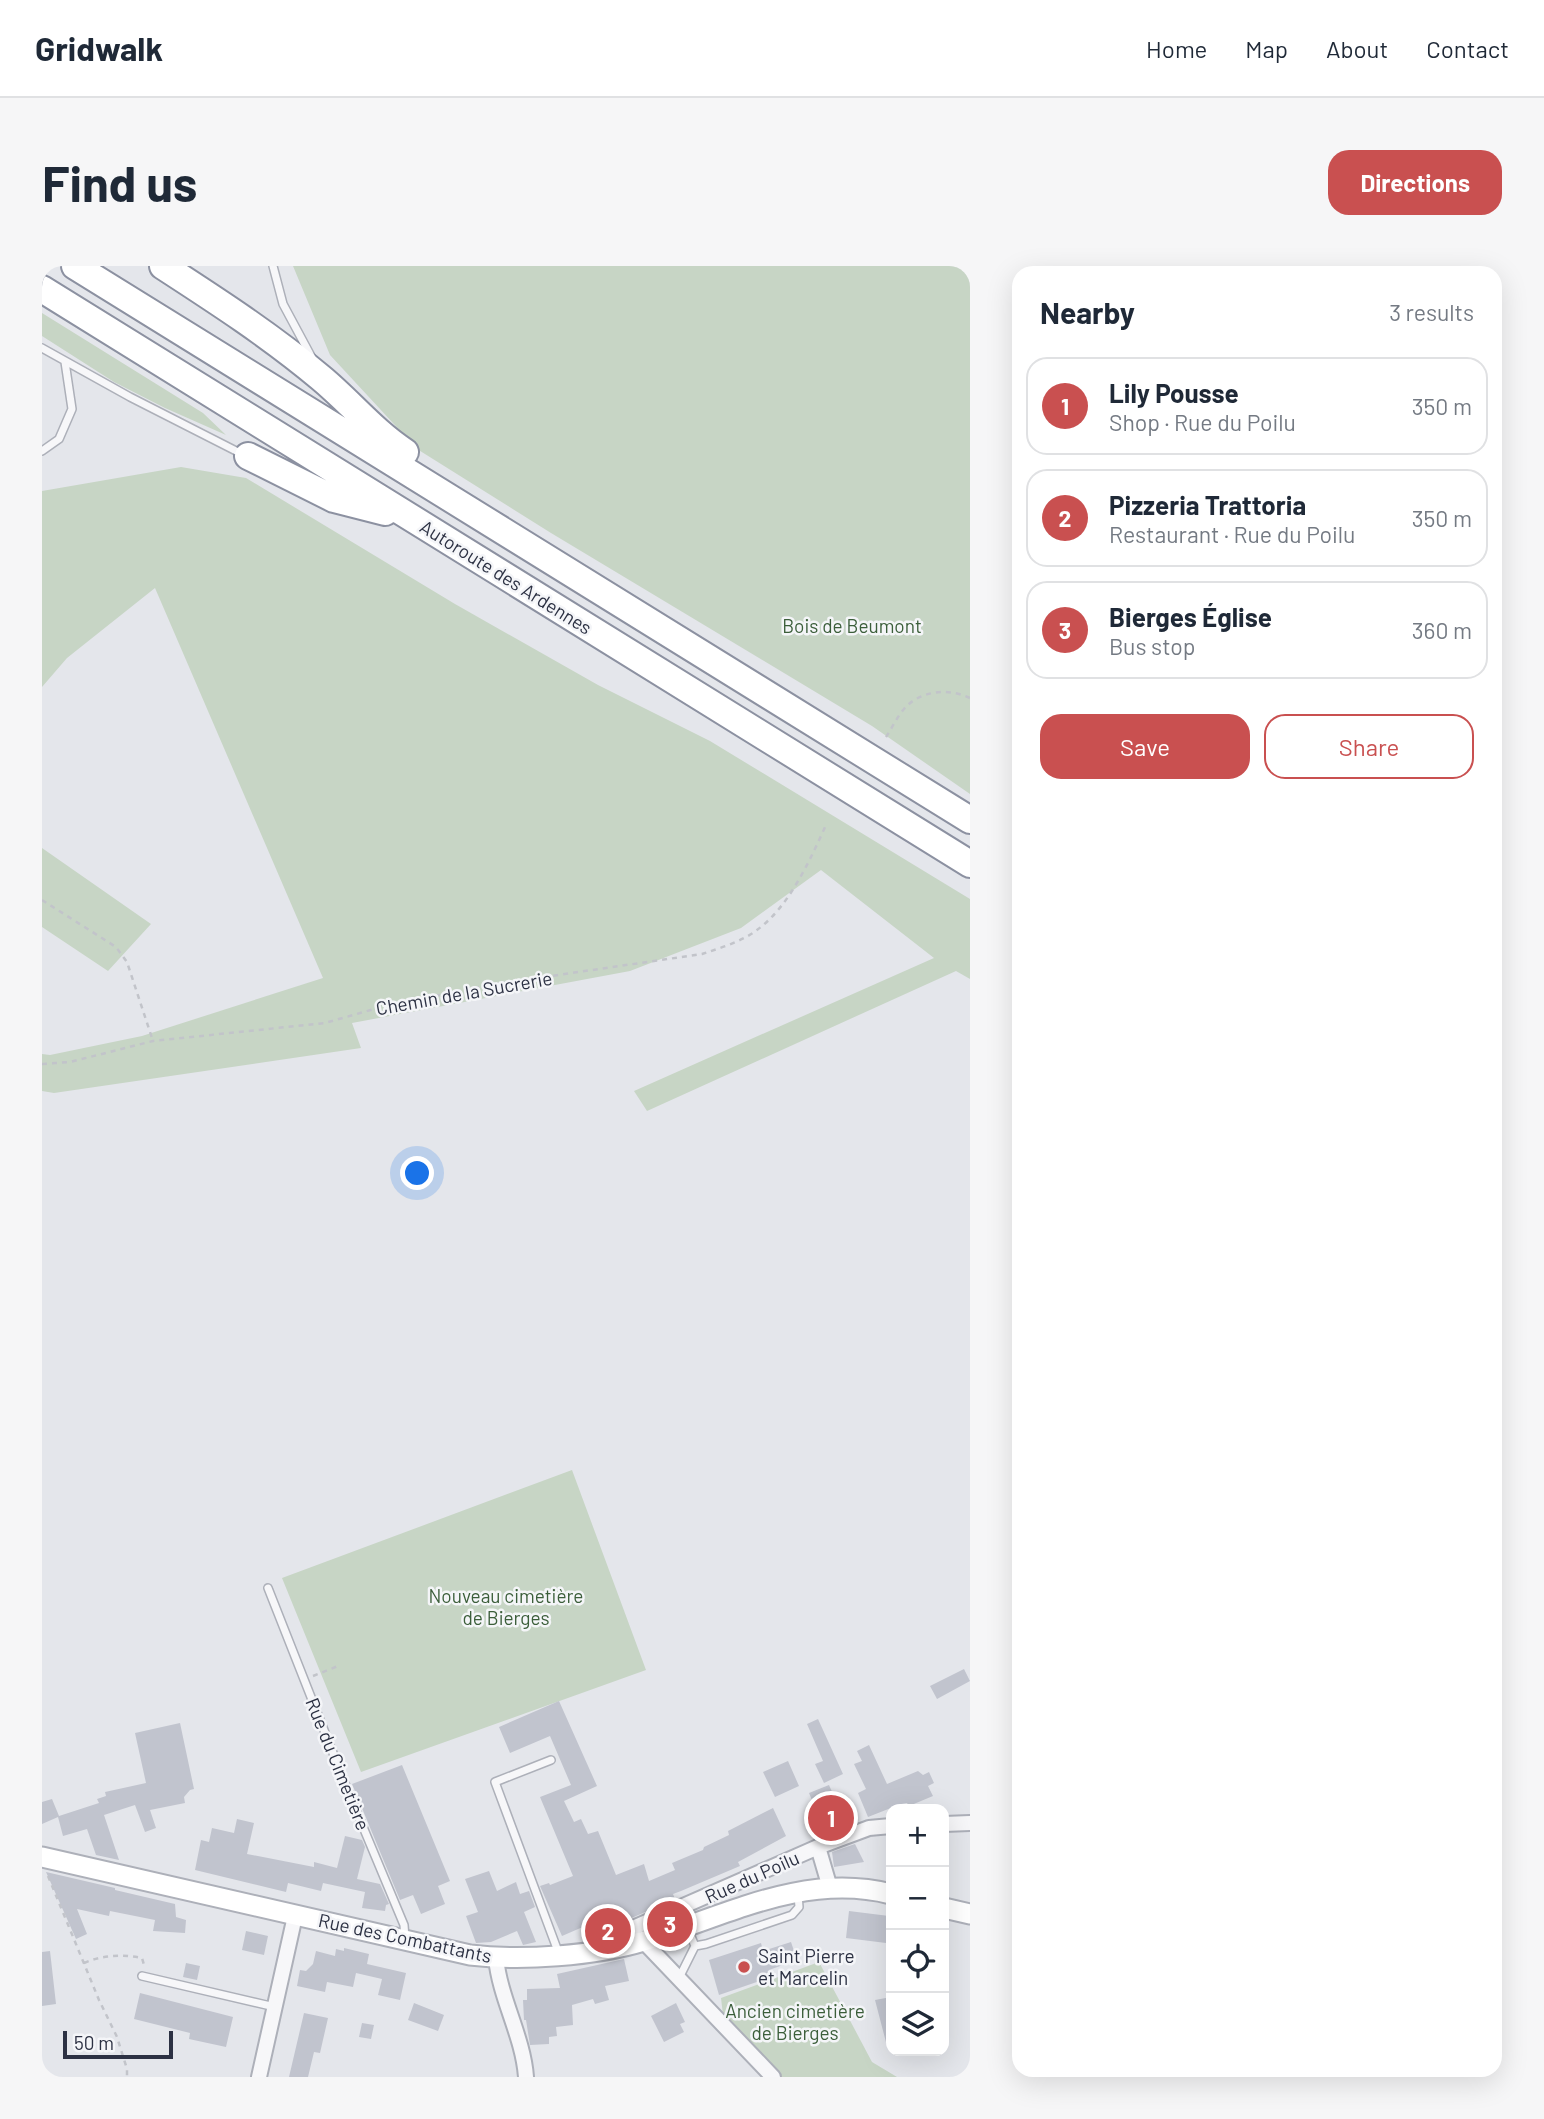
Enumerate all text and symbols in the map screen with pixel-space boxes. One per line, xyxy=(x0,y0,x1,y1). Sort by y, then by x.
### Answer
text: Gridwalk xyxy=(35,28,163,68)
text: Home xyxy=(1146,34,1207,63)
text: Map xyxy=(1245,34,1288,63)
text: About xyxy=(1326,34,1388,63)
text: Contact xyxy=(1426,34,1509,63)
button: Directions xyxy=(1328,150,1502,215)
text: Find us xyxy=(42,153,197,212)
text: Nearby xyxy=(1040,294,1135,330)
text: 3 results xyxy=(1389,298,1474,326)
text: Lily Pousse xyxy=(1109,377,1239,408)
text: 1 xyxy=(1061,392,1069,420)
text: 350 m xyxy=(1412,392,1472,420)
text: Shop · Rue du Poilu xyxy=(1109,408,1296,436)
text: Pizzeria Trattoria xyxy=(1109,489,1306,520)
text: 2 xyxy=(1059,504,1071,532)
text: 350 m xyxy=(1412,504,1472,532)
street label: Autoroute des Ardennes xyxy=(416,514,596,639)
text: Restaurant · Rue du Poilu xyxy=(1109,520,1355,548)
text: Bierges Église xyxy=(1109,601,1272,632)
park label: Bois de Beumont xyxy=(782,614,922,637)
text: 3 xyxy=(1059,616,1071,644)
text: 360 m xyxy=(1412,616,1472,644)
text: Bus stop xyxy=(1109,632,1195,660)
button: Save xyxy=(1040,714,1250,779)
button: Share xyxy=(1264,714,1474,779)
street label: Chemin de la Sucrerie xyxy=(374,966,554,1019)
your location xyxy=(400,1156,434,1190)
park label: Nouveau cimetière de Bierges xyxy=(429,1584,583,1629)
street label: Rue du Cimetière xyxy=(301,1694,376,1833)
pin: 1 xyxy=(808,1792,854,1844)
map controls xyxy=(886,1804,949,2056)
button: + xyxy=(886,1804,949,1867)
street label: Rue du Poilu xyxy=(701,1846,803,1908)
button: − xyxy=(886,1867,949,1930)
pin: 3 xyxy=(647,1898,693,1950)
pin: 2 xyxy=(585,1905,631,1957)
street label: Rue des Combattants xyxy=(316,1908,494,1967)
button: locate xyxy=(886,1930,949,1993)
place label: Saint Pierre et Marcelin xyxy=(758,1944,855,1989)
marker: Saint Pierre et Marcelin xyxy=(736,1959,752,1975)
button: layers xyxy=(886,1993,949,2056)
park label: Ancien cimetière de Bierges xyxy=(725,1999,865,2044)
scale bar xyxy=(63,2028,173,2060)
text: 50 m xyxy=(74,2031,114,2054)

